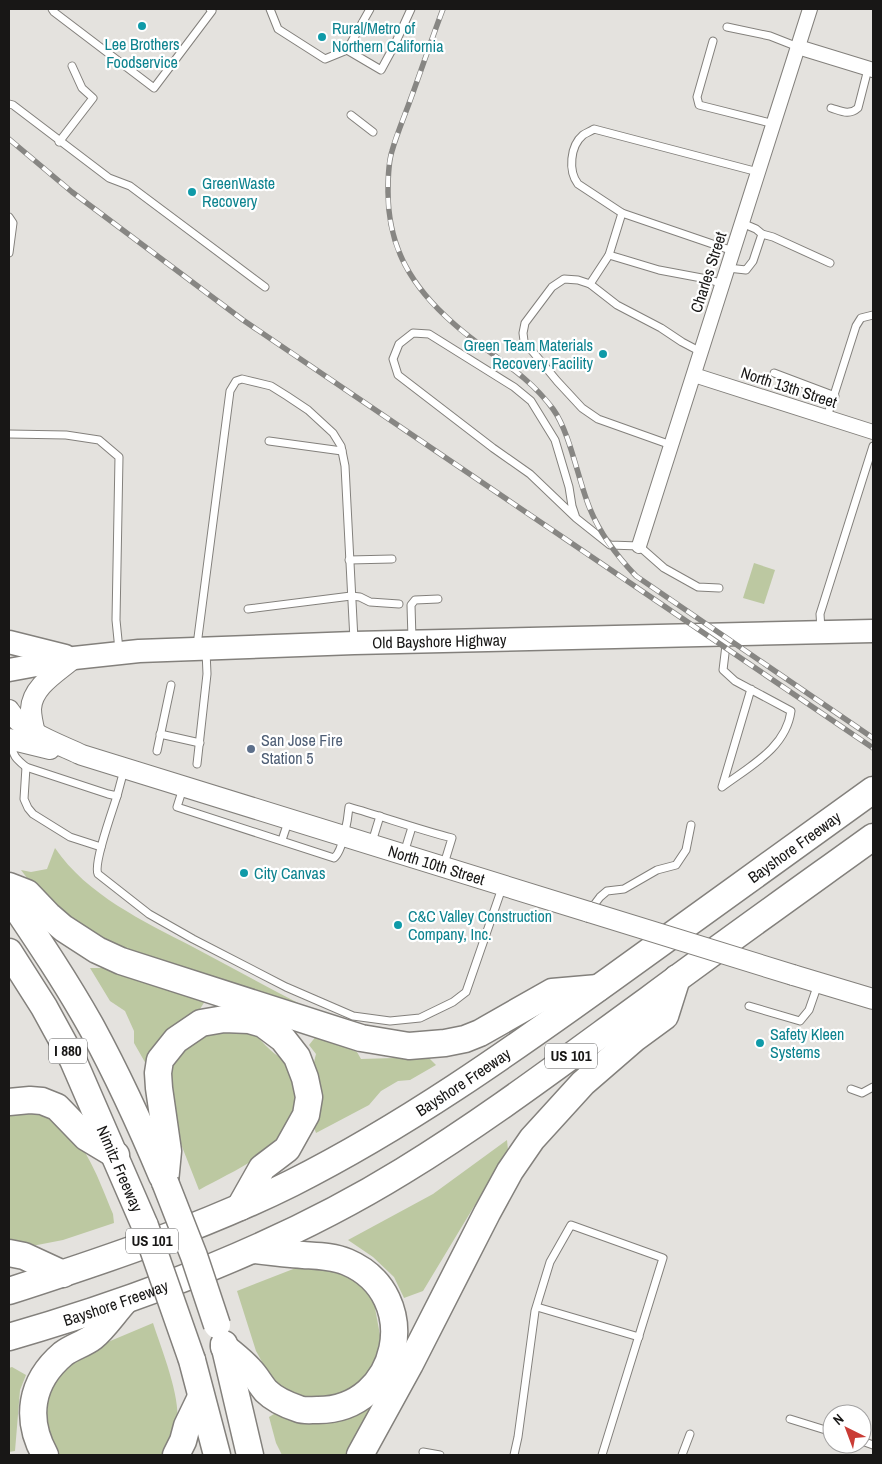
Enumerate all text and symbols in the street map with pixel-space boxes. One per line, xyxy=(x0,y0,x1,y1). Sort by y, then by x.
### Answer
place label: Rural/Metro of Northern California xyxy=(332,17,444,57)
marker: Lee Brothers Foodservice xyxy=(136,20,148,32)
marker: Rural/Metro of Northern California xyxy=(316,31,328,43)
place label: Lee Brothers Foodservice xyxy=(104,33,180,73)
place label: GreenWaste Recovery xyxy=(202,172,275,212)
marker: GreenWaste Recovery xyxy=(186,186,198,198)
street label: Charles Street xyxy=(685,228,732,315)
place label: Green Team Materials Recovery Facility xyxy=(463,334,593,374)
marker: Green Team Materials Recovery Facility xyxy=(597,348,609,360)
street label: North 13th Street xyxy=(738,361,840,413)
street label: Old Bayshore Highway xyxy=(372,628,507,654)
place label: San Jose Fire Station 5 xyxy=(261,729,343,769)
marker: San Jose Fire Station 5 xyxy=(245,743,257,755)
street label: Bayshore Freeway xyxy=(743,806,845,888)
street label: North 10th Street xyxy=(385,839,488,890)
place label: City Canvas xyxy=(254,862,325,884)
marker: City Canvas xyxy=(238,867,250,879)
place label: C&C Valley Construction Company, Inc. xyxy=(408,905,552,945)
marker: C&C Valley Construction Company, Inc. xyxy=(392,919,404,931)
place label: Safety Kleen Systems xyxy=(770,1023,844,1063)
marker: Safety Kleen Systems xyxy=(754,1037,766,1049)
road number: I 880 xyxy=(49,1038,87,1064)
street label: Bayshore Freeway xyxy=(411,1042,515,1121)
road number: US 101 xyxy=(545,1044,597,1068)
street label: Nimitz Freeway xyxy=(92,1122,149,1216)
road number: US 101 xyxy=(126,1228,178,1254)
street label: Bayshore Freeway xyxy=(60,1274,172,1331)
north arrow xyxy=(822,1404,872,1454)
text: N xyxy=(829,1410,847,1429)

